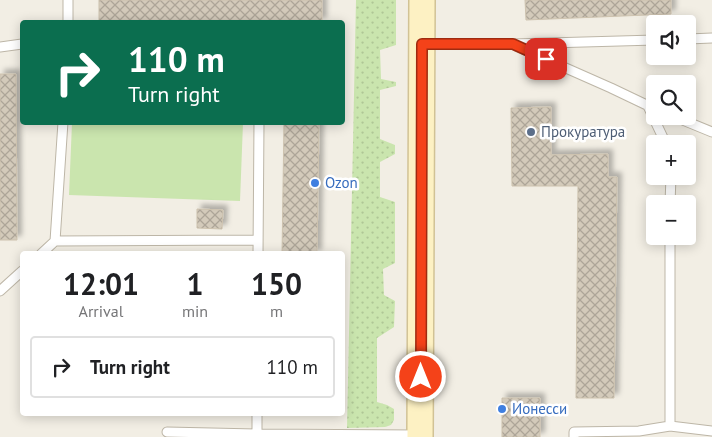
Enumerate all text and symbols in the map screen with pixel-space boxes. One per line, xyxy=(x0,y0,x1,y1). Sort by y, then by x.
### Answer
map controls xyxy=(646,15,696,245)
button: sound xyxy=(646,15,696,65)
text: 110 m xyxy=(128,36,225,82)
pin xyxy=(525,38,567,80)
icon: right xyxy=(45,40,110,105)
icon: arrive xyxy=(532,45,560,73)
button: search xyxy=(646,75,696,125)
text: Turn right xyxy=(128,80,220,108)
place label: Прокуратура xyxy=(541,122,625,141)
marker: Прокуратура xyxy=(525,126,537,138)
button: + xyxy=(646,135,696,185)
place label: Ozon xyxy=(325,173,358,192)
marker: Ozon xyxy=(309,177,321,189)
button: − xyxy=(646,195,696,245)
text: 12:01 xyxy=(63,264,139,303)
text: 1 xyxy=(187,264,204,303)
text: 150 xyxy=(251,264,302,303)
text: Arrival xyxy=(79,301,123,321)
text: min xyxy=(182,301,208,321)
text: m xyxy=(270,301,283,321)
position arrow xyxy=(394,350,446,402)
icon: right xyxy=(47,353,75,381)
text: Turn right xyxy=(90,355,170,379)
text: 110 m xyxy=(266,355,318,379)
place label: Ионесси xyxy=(512,399,567,418)
marker: Ионесси xyxy=(496,403,508,415)

